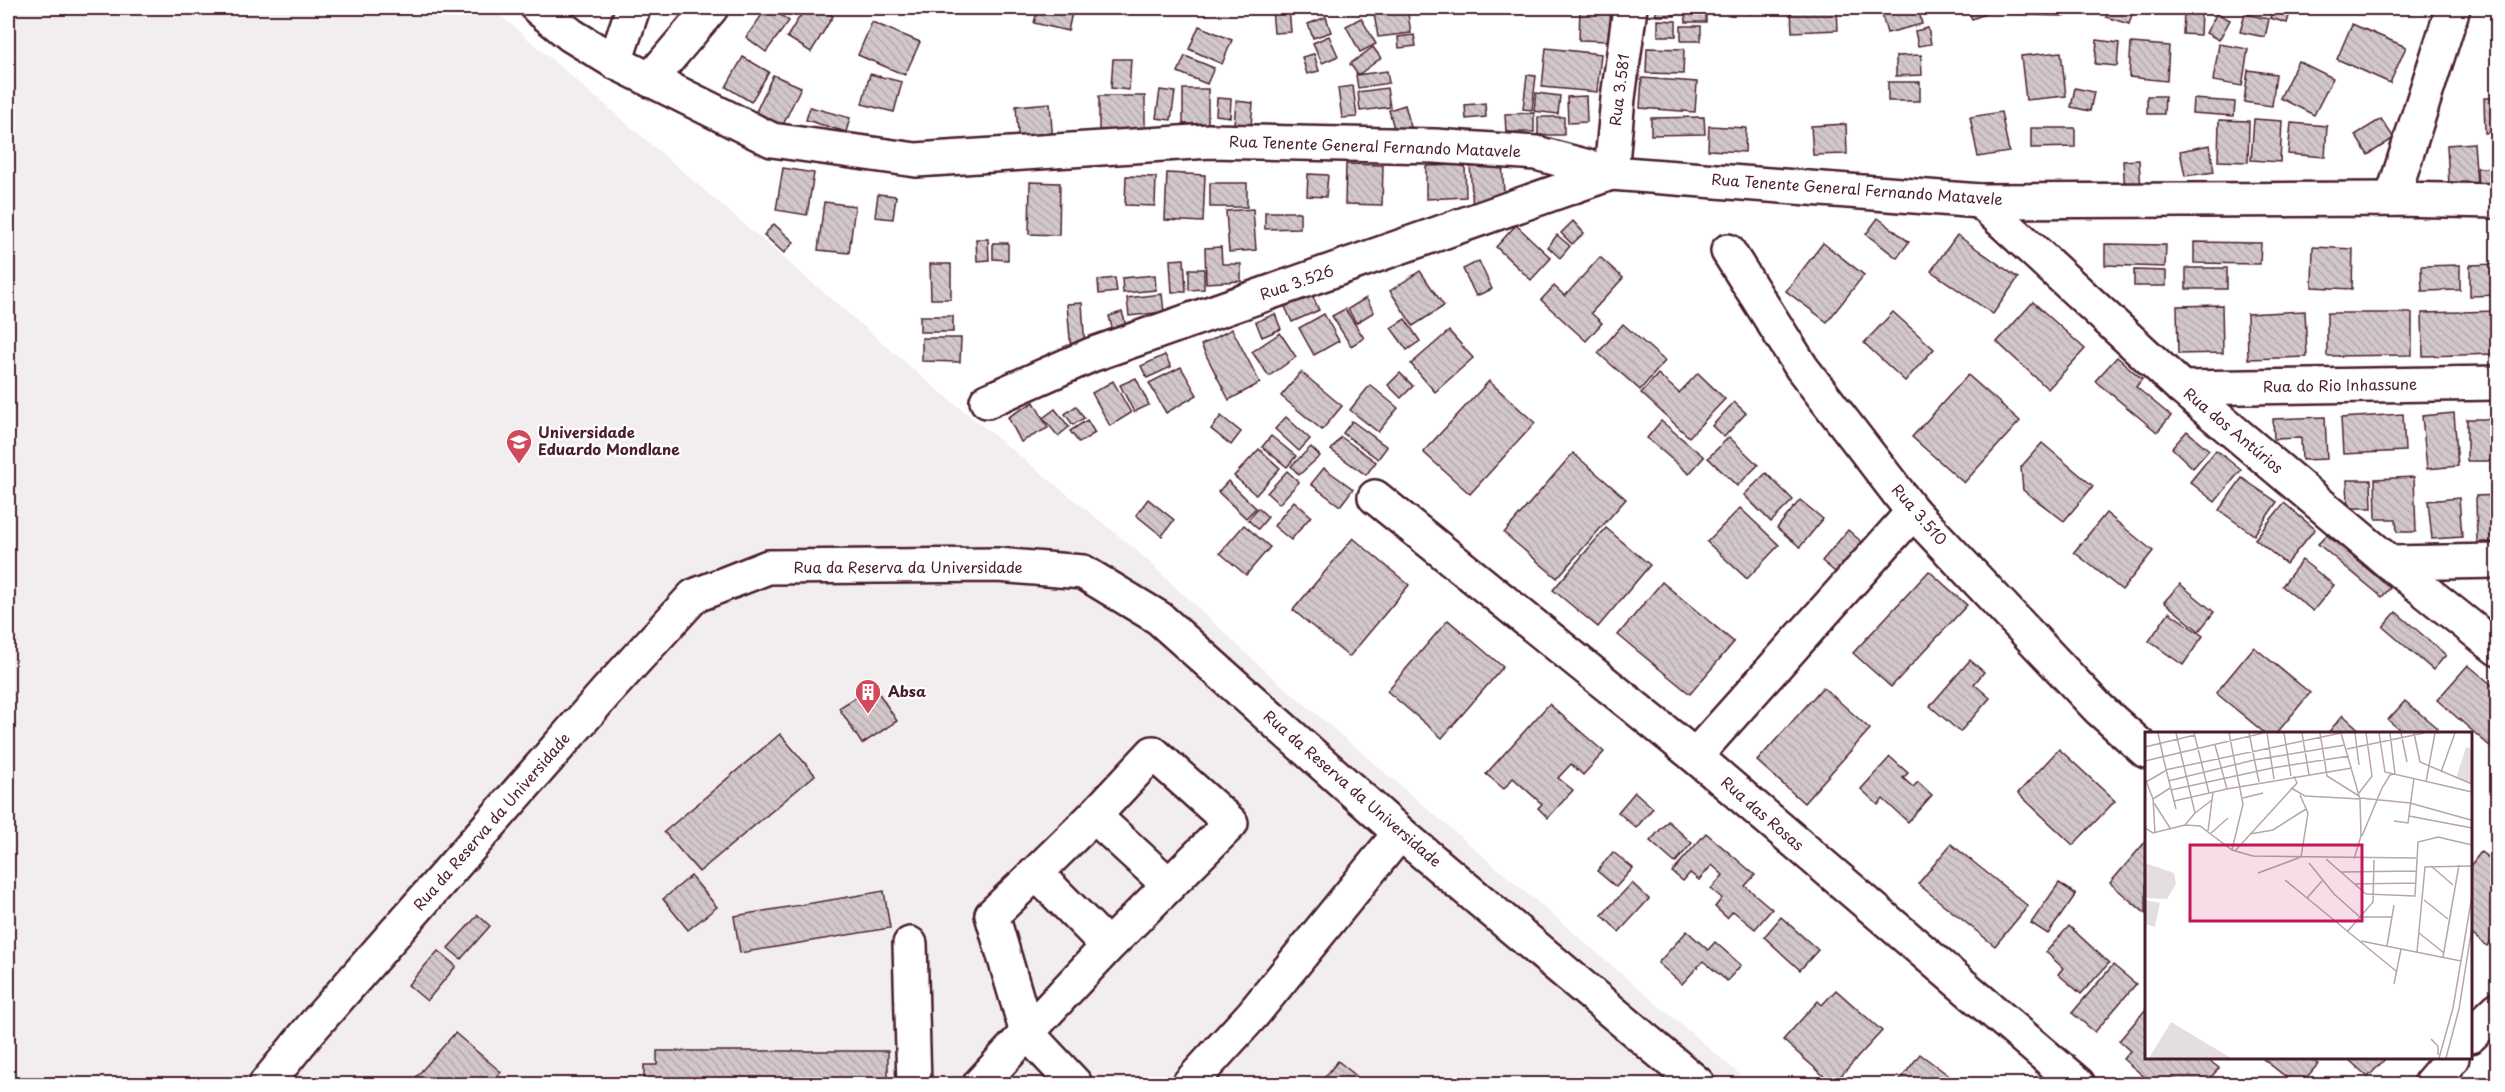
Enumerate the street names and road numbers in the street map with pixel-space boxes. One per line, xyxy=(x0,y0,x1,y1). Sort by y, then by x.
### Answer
street label: Rua 3.581 xyxy=(1603,52,1634,127)
street label: Rua Tenente General Fernando Matavele xyxy=(1229,129,1521,162)
street label: Rua Tenente General Fernando Matavele xyxy=(1711,167,2004,210)
street label: Rua 3.526 xyxy=(1256,258,1337,305)
street label: Rua do Rio Inhassune xyxy=(2263,372,2417,397)
street label: Rua dos Antúrios xyxy=(2179,381,2289,479)
street label: Rua 3.510 xyxy=(1887,478,1953,550)
street label: Rua da Reserva da Universidade xyxy=(793,555,1023,578)
street label: Rua da Reserva da Universidade xyxy=(1259,704,1447,872)
street label: Rua da Reserva da Universidade xyxy=(407,727,575,915)
street label: Rua das Rosas xyxy=(1716,770,1810,855)

